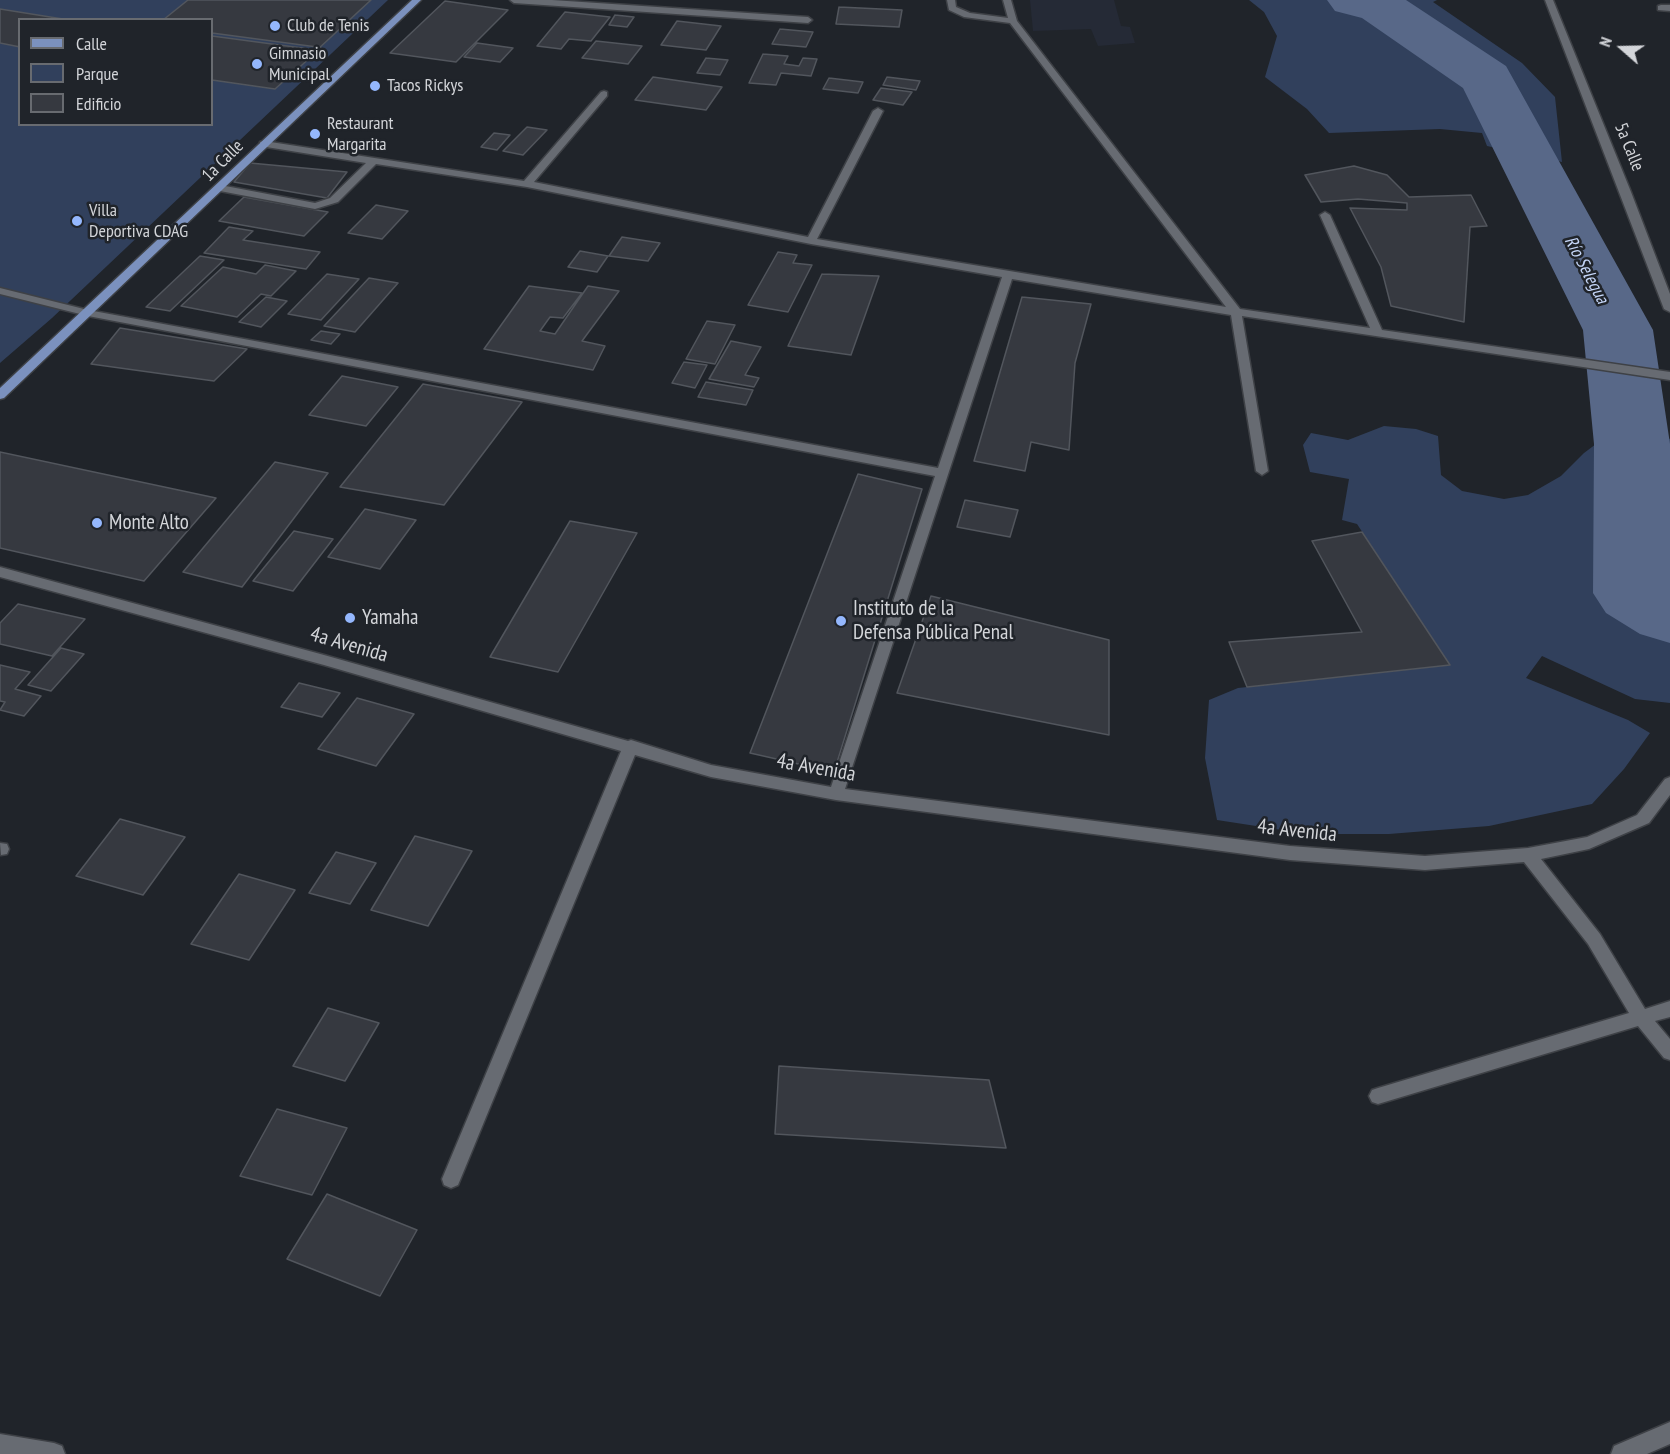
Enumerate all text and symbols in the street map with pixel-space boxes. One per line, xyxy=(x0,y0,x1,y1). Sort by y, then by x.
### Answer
place label: Club de Tenis xyxy=(287,15,369,37)
legend xyxy=(18,18,213,126)
north arrow xyxy=(1592,18,1652,78)
marker: Club de Tenis xyxy=(268,19,282,33)
text: Calle xyxy=(76,32,107,55)
text: N xyxy=(1594,34,1616,49)
place label: Gimnasio Municipal xyxy=(269,43,330,86)
marker: Gimnasio Municipal xyxy=(250,57,264,71)
text: Parque xyxy=(76,62,119,85)
place label: Tacos Rickys xyxy=(387,75,463,97)
marker: Tacos Rickys xyxy=(368,79,382,93)
text: Edificio xyxy=(76,92,121,115)
place label: Restaurant Margarita xyxy=(327,113,393,156)
street label: 5a Calle xyxy=(1610,120,1648,174)
marker: Restaurant Margarita xyxy=(308,127,322,141)
street label: 1a Calle xyxy=(198,136,248,186)
place label: Villa Deportiva CDAG xyxy=(89,200,188,242)
marker: Villa Deportiva CDAG xyxy=(70,214,84,228)
water label: Río Selegua xyxy=(1559,232,1613,308)
place label: Monte Alto xyxy=(109,510,189,536)
marker: Monte Alto xyxy=(90,516,104,530)
place label: Instituto de la Defensa Pública Penal xyxy=(853,596,1013,646)
place label: Yamaha xyxy=(362,605,418,631)
marker: Yamaha xyxy=(343,611,357,625)
marker: Instituto de la Defensa Pública Penal xyxy=(834,614,848,628)
street label: 4a Avenida xyxy=(307,622,391,668)
street label: 4a Avenida xyxy=(775,749,857,787)
street label: 4a Avenida xyxy=(1256,814,1338,848)

